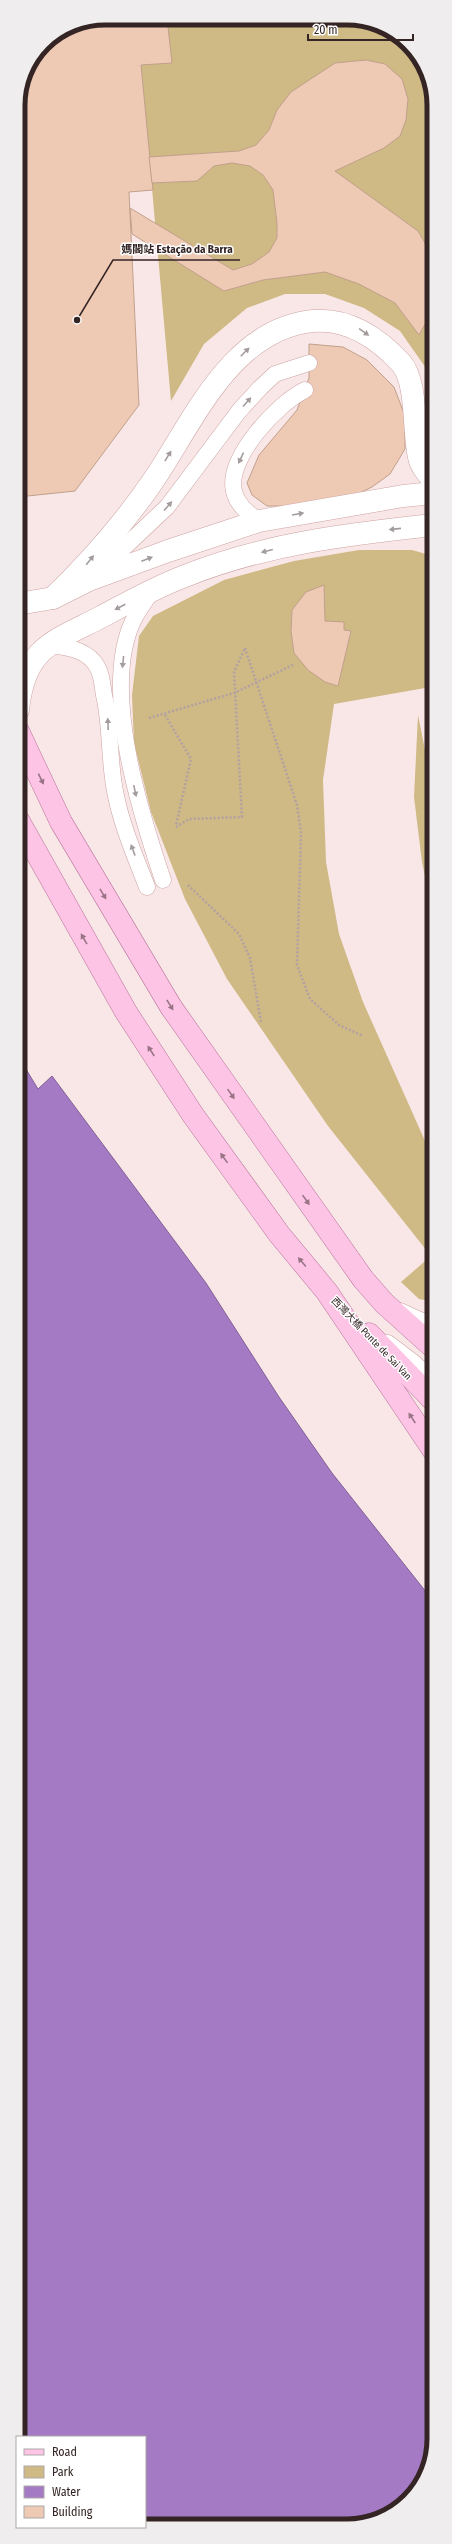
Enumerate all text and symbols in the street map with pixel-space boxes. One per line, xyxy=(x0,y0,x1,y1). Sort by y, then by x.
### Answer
scale bar xyxy=(308,16,413,42)
text: 20 m xyxy=(314,23,338,37)
callout: 媽閣站 Estação da Barra xyxy=(113,237,240,260)
text: 媽閣站 Estação da Barra xyxy=(121,243,233,256)
one-way arrow xyxy=(359,328,369,336)
one-way arrow xyxy=(240,347,250,357)
one-way arrow xyxy=(242,397,251,407)
one-way arrow xyxy=(164,450,171,462)
one-way arrow xyxy=(238,452,244,464)
one-way arrow xyxy=(164,500,173,511)
one-way arrow xyxy=(292,510,304,516)
one-way arrow xyxy=(389,526,401,532)
one-way arrow xyxy=(260,548,273,554)
one-way arrow xyxy=(85,554,94,565)
one-way arrow xyxy=(141,555,153,561)
one-way arrow xyxy=(114,604,125,610)
one-way arrow xyxy=(120,656,126,668)
one-way arrow xyxy=(105,717,111,730)
one-way arrow xyxy=(38,774,44,785)
one-way arrow xyxy=(133,785,139,797)
one-way arrow xyxy=(130,844,136,856)
one-way arrow xyxy=(99,889,107,899)
one-way arrow xyxy=(81,933,88,945)
one-way arrow xyxy=(166,1000,174,1010)
one-way arrow xyxy=(147,1046,155,1056)
one-way arrow xyxy=(227,1089,235,1099)
one-way arrow xyxy=(220,1153,228,1163)
one-way arrow xyxy=(302,1195,310,1206)
one-way arrow xyxy=(298,1256,307,1267)
street label: 西灣大橋 Ponte de Sai Van xyxy=(329,1295,414,1383)
one-way arrow xyxy=(408,1413,416,1424)
legend xyxy=(16,2436,146,2528)
text: Road xyxy=(52,2445,77,2459)
text: Park xyxy=(52,2465,74,2479)
text: Water xyxy=(52,2485,81,2499)
text: Building xyxy=(52,2505,93,2519)

